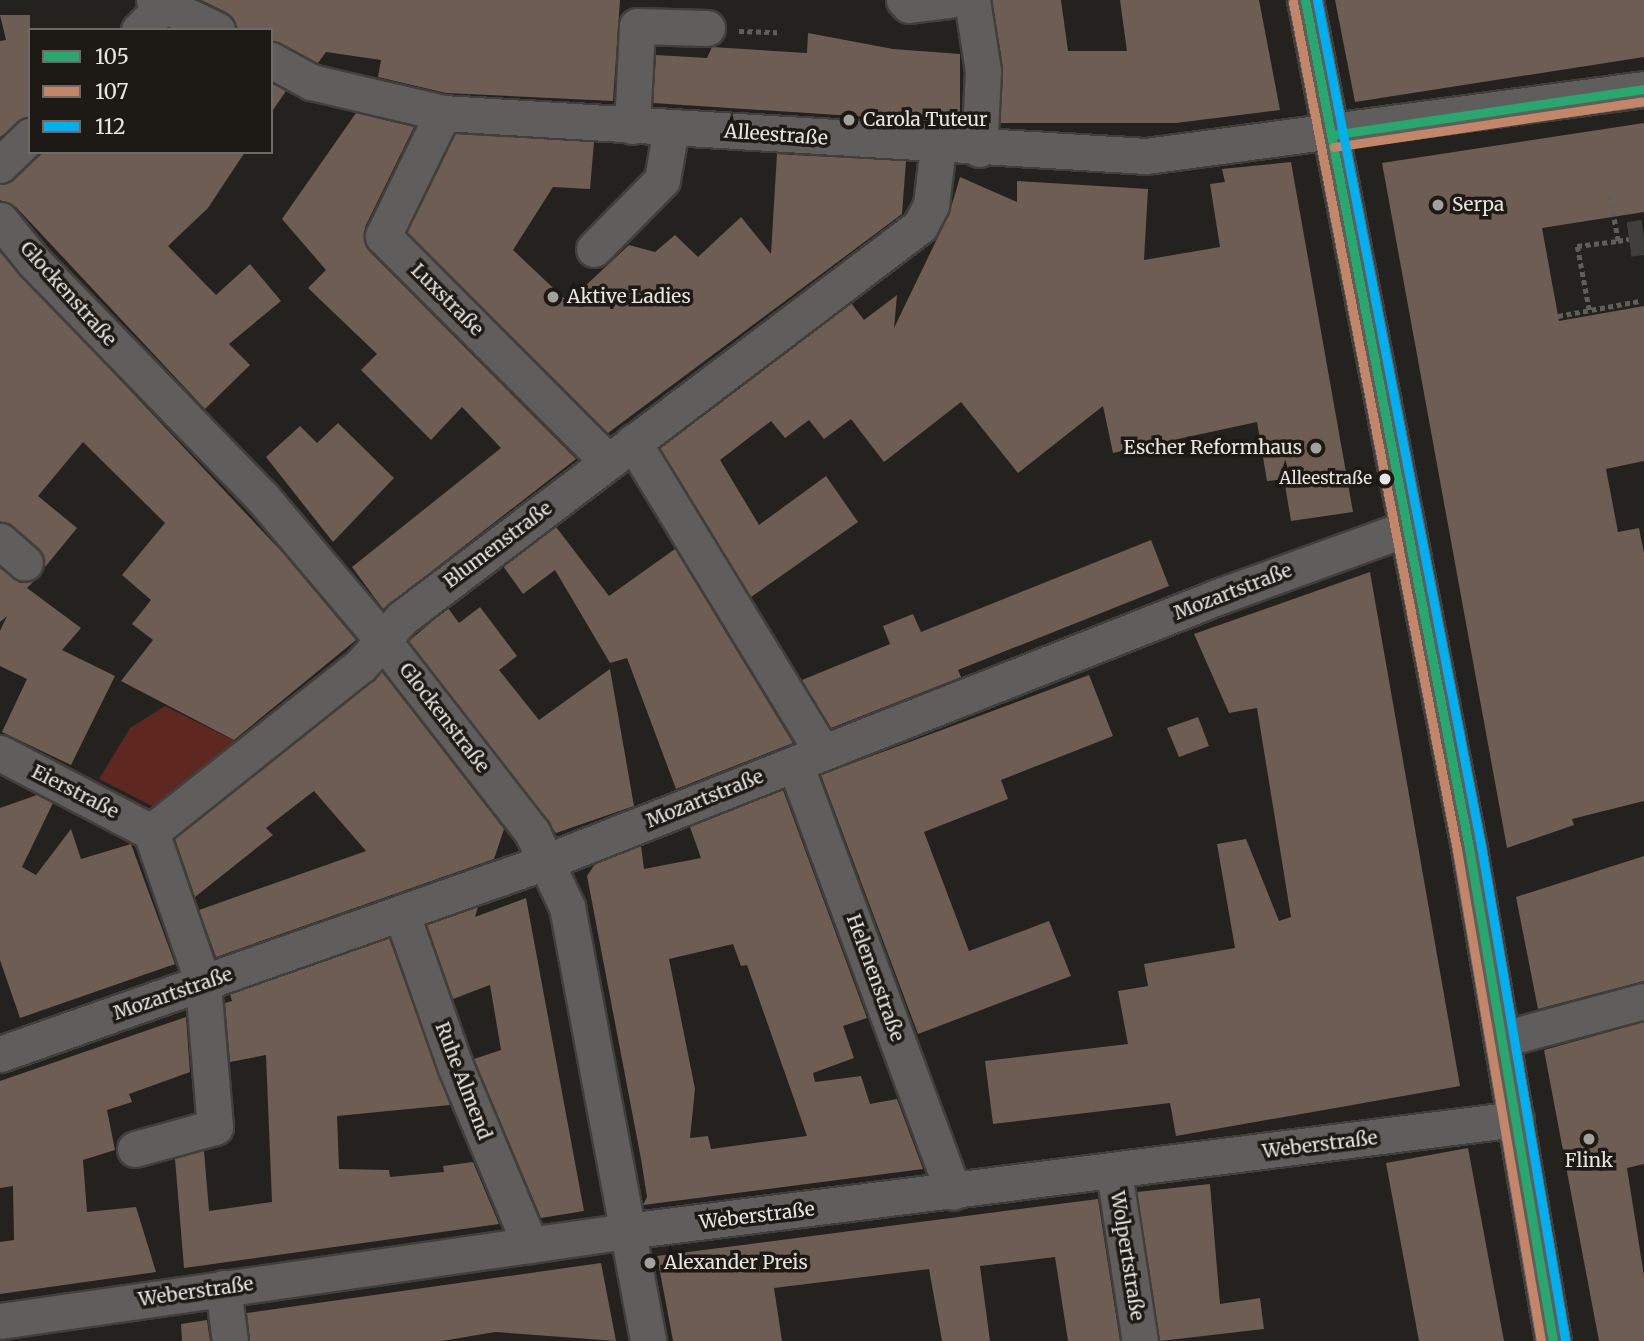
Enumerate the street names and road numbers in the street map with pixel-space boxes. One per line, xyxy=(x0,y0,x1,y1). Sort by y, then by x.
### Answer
street label: Alleestraße xyxy=(723,120,829,150)
street label: Glockenstraße xyxy=(15,237,121,351)
street label: Luxstraße xyxy=(406,259,488,341)
street label: Blumenstraße xyxy=(439,497,557,593)
street label: Mozartstraße xyxy=(1171,559,1295,625)
street label: Glockenstraße xyxy=(394,659,494,777)
street label: Eierstraße xyxy=(28,760,122,824)
street label: Mozartstraße xyxy=(643,765,767,833)
street label: Helenenstraße xyxy=(841,911,909,1045)
street label: Mozartstraße xyxy=(110,963,236,1025)
street label: Ruhe Almend xyxy=(430,1019,496,1143)
street label: Weberstraße xyxy=(1261,1127,1379,1163)
street label: Wolpertstraße xyxy=(1106,1190,1148,1322)
street label: Weberstraße xyxy=(698,1198,816,1234)
street label: Weberstraße xyxy=(137,1273,255,1311)

